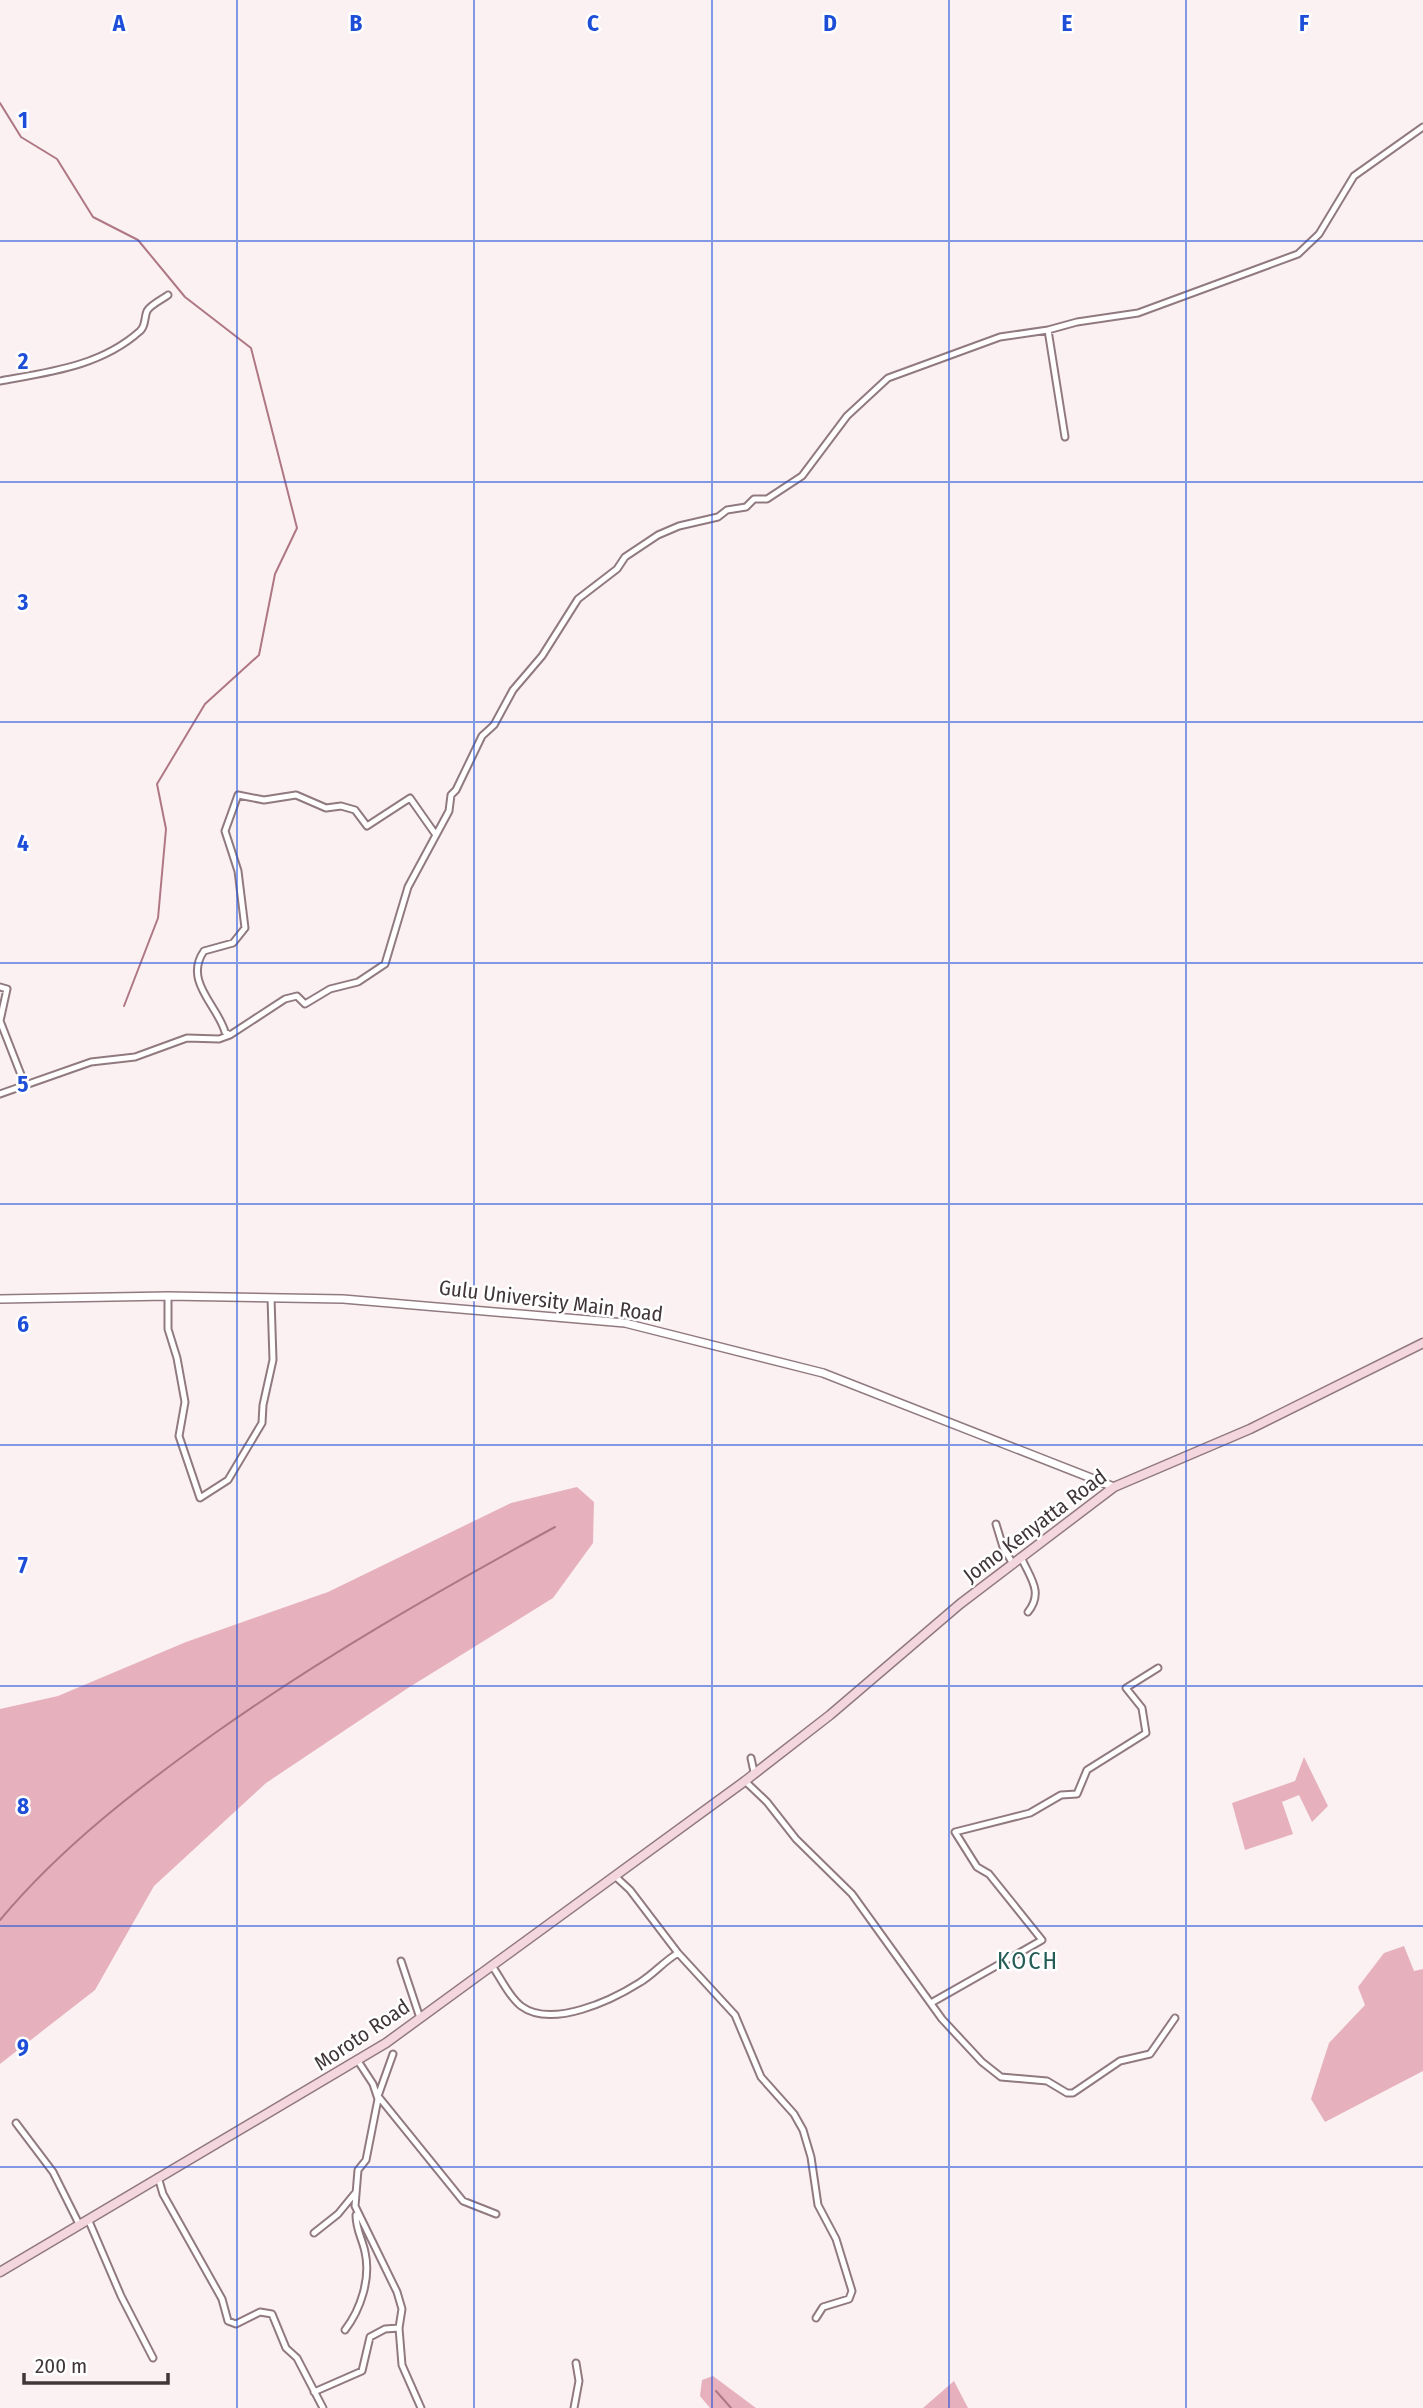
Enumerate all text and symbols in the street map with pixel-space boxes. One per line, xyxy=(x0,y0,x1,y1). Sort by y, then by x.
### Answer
text: A xyxy=(112,9,126,37)
text: B xyxy=(350,9,363,37)
text: C xyxy=(587,9,599,37)
text: D xyxy=(823,9,837,37)
text: E xyxy=(1062,9,1073,37)
text: F xyxy=(1299,9,1309,37)
text: 1 xyxy=(18,106,28,134)
text: 2 xyxy=(17,347,29,375)
text: 3 xyxy=(17,588,29,616)
text: 4 xyxy=(17,829,29,857)
text: 5 xyxy=(17,1070,29,1098)
street label: Gulu University Main Road xyxy=(438,1274,664,1328)
text: 6 xyxy=(17,1310,29,1338)
street label: Jomo Kenyatta Road xyxy=(958,1464,1112,1588)
text: 7 xyxy=(18,1551,28,1579)
text: 8 xyxy=(17,1792,29,1820)
district label: KOCH xyxy=(997,1947,1059,1975)
street label: Moroto Road xyxy=(309,1994,415,2076)
text: 9 xyxy=(17,2033,29,2061)
scale bar xyxy=(24,2342,168,2386)
text: 200 m xyxy=(35,2353,87,2379)

